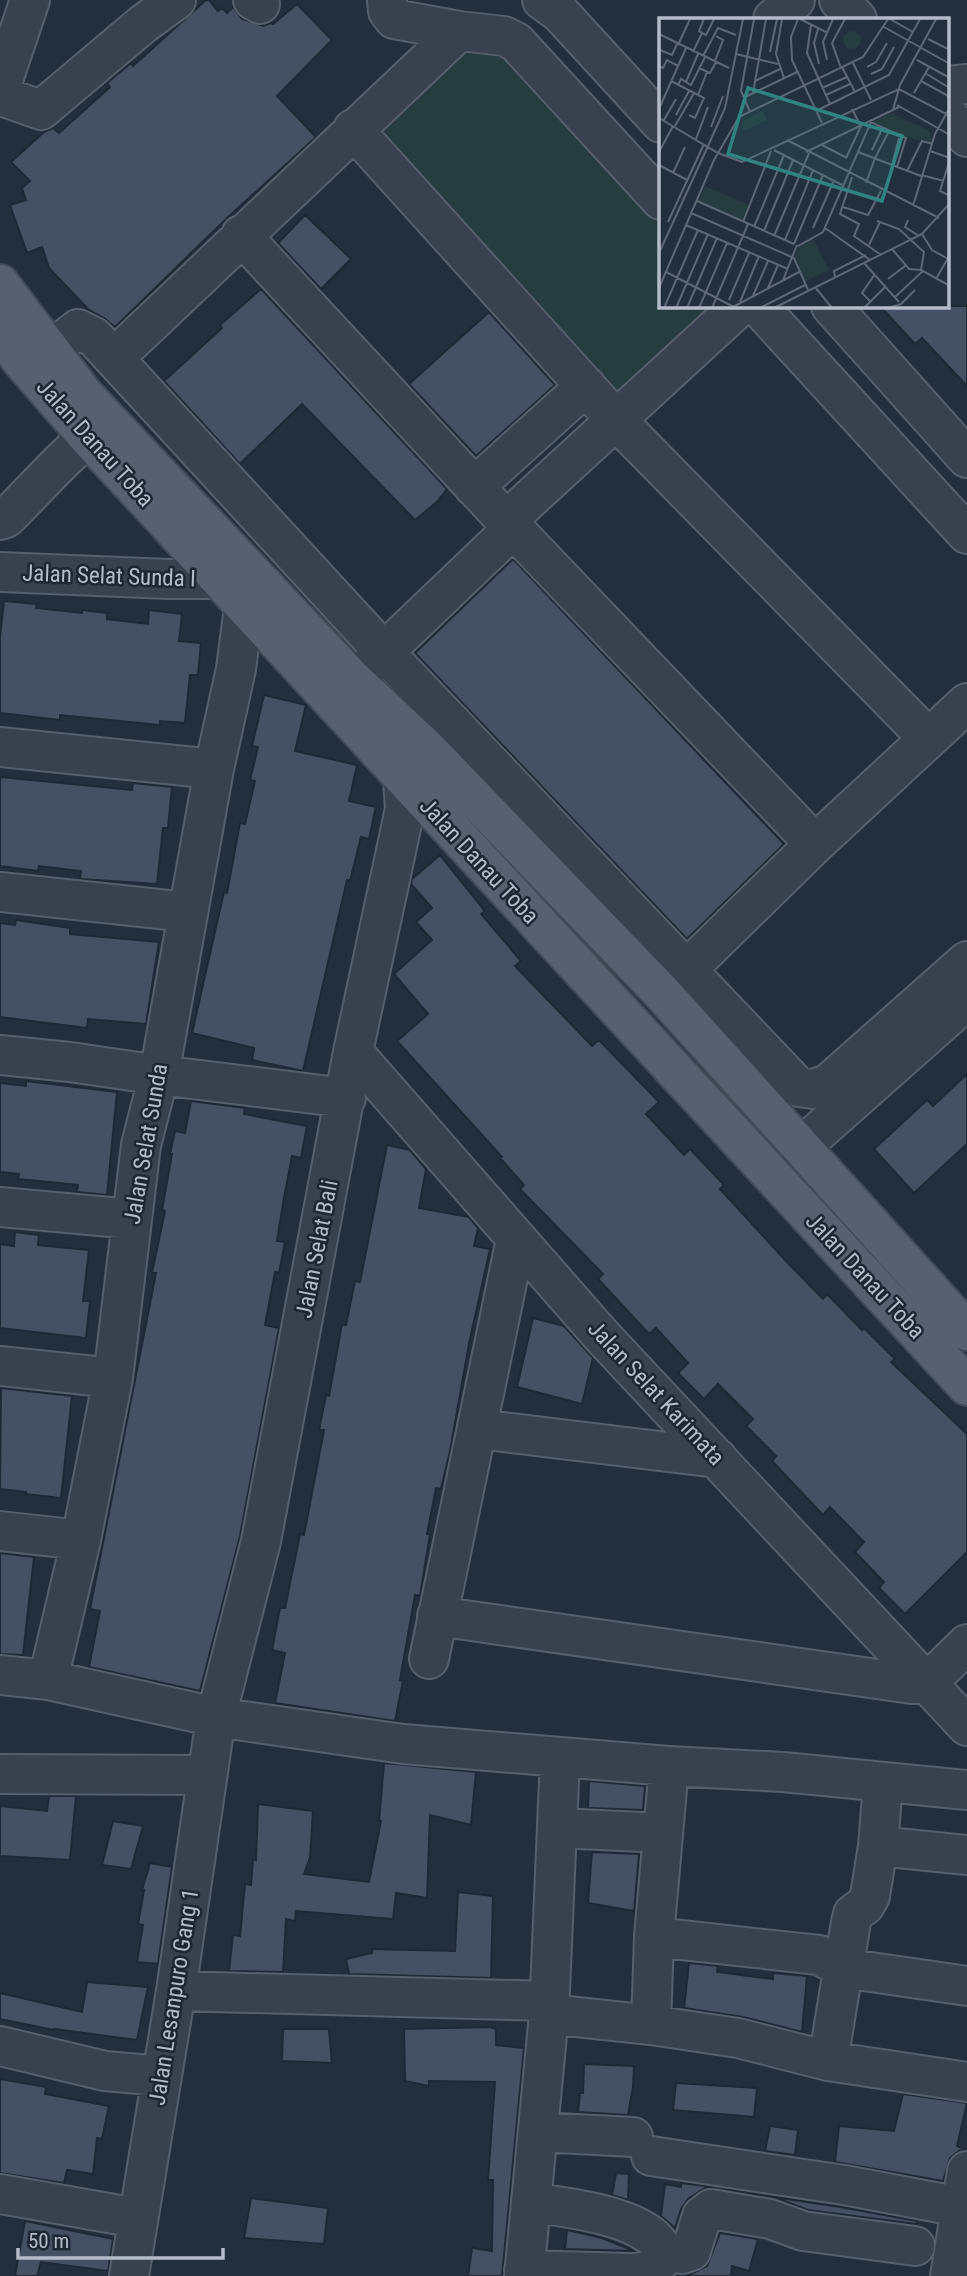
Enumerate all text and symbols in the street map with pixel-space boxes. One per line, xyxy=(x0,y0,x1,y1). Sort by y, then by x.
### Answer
inset map xyxy=(659,18,950,308)
street label: Jalan Danau Toba xyxy=(31,374,159,512)
street label: Jalan Selat Sunda I xyxy=(22,559,196,593)
street label: Jalan Danau Toba xyxy=(414,793,544,929)
street label: Jalan Selat Sunda xyxy=(119,1062,173,1226)
street label: Jalan Selat Bali xyxy=(290,1178,344,1320)
street label: Jalan Danau Toba xyxy=(800,1208,930,1344)
street label: Jalan Selat Karimata xyxy=(582,1315,730,1471)
street label: Jalan Lesanpuro Gang 1 xyxy=(144,1887,204,2107)
scale bar xyxy=(18,2216,222,2260)
text: 50 m xyxy=(28,2229,69,2253)

